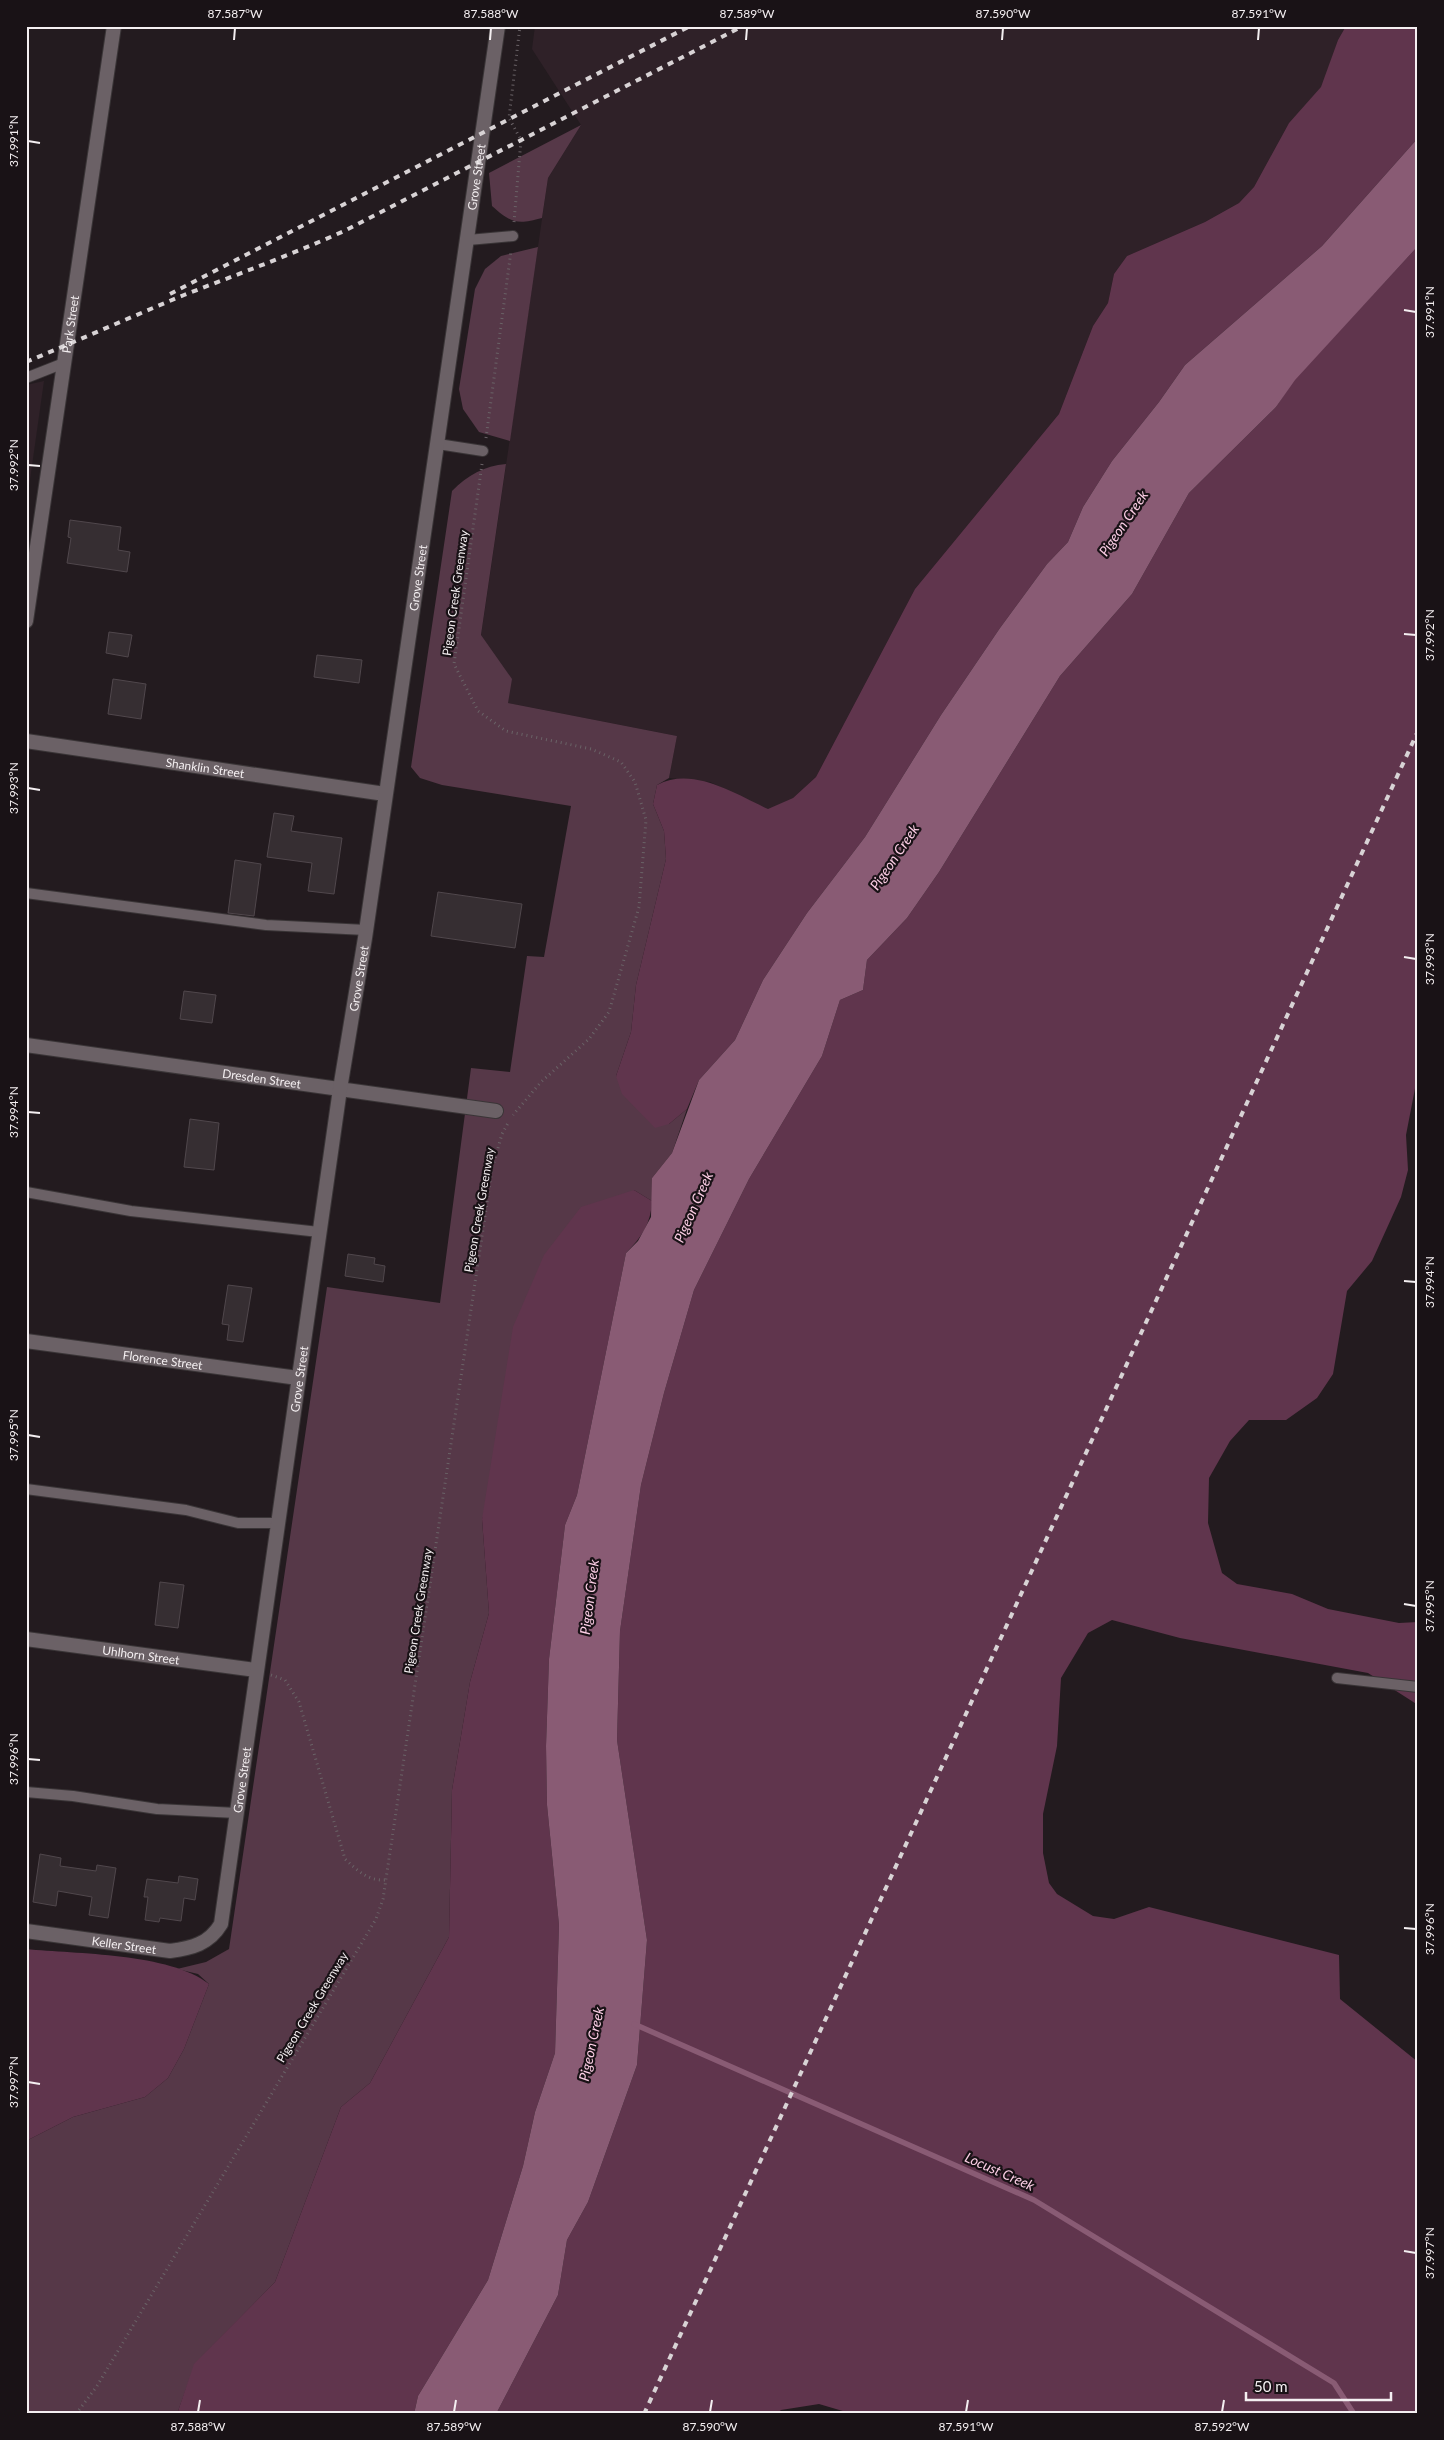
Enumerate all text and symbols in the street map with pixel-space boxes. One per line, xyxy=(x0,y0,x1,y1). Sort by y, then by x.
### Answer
text: 87.587°W xyxy=(207,6,263,21)
text: 87.588°W xyxy=(463,6,519,21)
text: 87.589°W xyxy=(719,6,775,21)
text: 87.590°W xyxy=(975,6,1031,21)
text: 87.591°W xyxy=(1231,6,1287,21)
text: 37.991°N xyxy=(6,115,21,167)
street label: Grove Street xyxy=(464,142,488,211)
text: 37.991°N xyxy=(1422,286,1437,338)
street label: Park Street xyxy=(58,294,82,354)
text: 37.992°N xyxy=(6,439,21,491)
water label: Pigeon Creek xyxy=(1095,487,1151,559)
street label: Pigeon Creek Greenway xyxy=(439,529,471,657)
street label: Grove Street xyxy=(405,543,430,612)
text: 37.992°N xyxy=(1422,609,1437,661)
street label: Shanklin Street xyxy=(165,754,246,781)
text: 37.993°N xyxy=(6,762,21,814)
water label: Pigeon Creek xyxy=(866,821,922,893)
text: 37.993°N xyxy=(1422,933,1437,985)
street label: Grove Street xyxy=(345,944,371,1012)
street label: Dresden Street xyxy=(221,1065,303,1091)
text: 37.994°N xyxy=(6,1086,21,1138)
street label: Pigeon Creek Greenway xyxy=(461,1146,498,1274)
water label: Pigeon Creek xyxy=(670,1169,716,1245)
text: 37.994°N xyxy=(1422,1256,1437,1308)
street label: Grove Street xyxy=(287,1344,311,1413)
street label: Florence Street xyxy=(122,1347,204,1373)
text: 37.995°N xyxy=(6,1409,21,1461)
street label: Pigeon Creek Greenway xyxy=(401,1547,435,1675)
water label: Pigeon Creek xyxy=(576,1558,602,1636)
text: 37.995°N xyxy=(1422,1580,1437,1632)
street label: Uhlhorn Street xyxy=(102,1642,181,1667)
text: 37.996°N xyxy=(6,1733,21,1785)
street label: Grove Street xyxy=(229,1745,254,1814)
text: 37.996°N xyxy=(1422,1903,1437,1955)
street label: Keller Street xyxy=(91,1933,158,1957)
street label: Pigeon Creek Greenway xyxy=(273,1948,351,2065)
water label: Pigeon Creek xyxy=(575,2005,607,2083)
text: 37.997°N xyxy=(6,2056,21,2108)
water label: Locust Creek xyxy=(963,2148,1038,2194)
text: 37.997°N xyxy=(1422,2227,1437,2279)
scale bar xyxy=(1246,2370,1392,2402)
text: 50 m xyxy=(1254,2377,1288,2395)
text: 87.588°W xyxy=(170,2419,226,2434)
text: 87.589°W xyxy=(426,2419,482,2434)
text: 87.590°W xyxy=(682,2419,738,2434)
text: 87.591°W xyxy=(938,2419,994,2434)
text: 87.592°W xyxy=(1194,2419,1250,2434)

